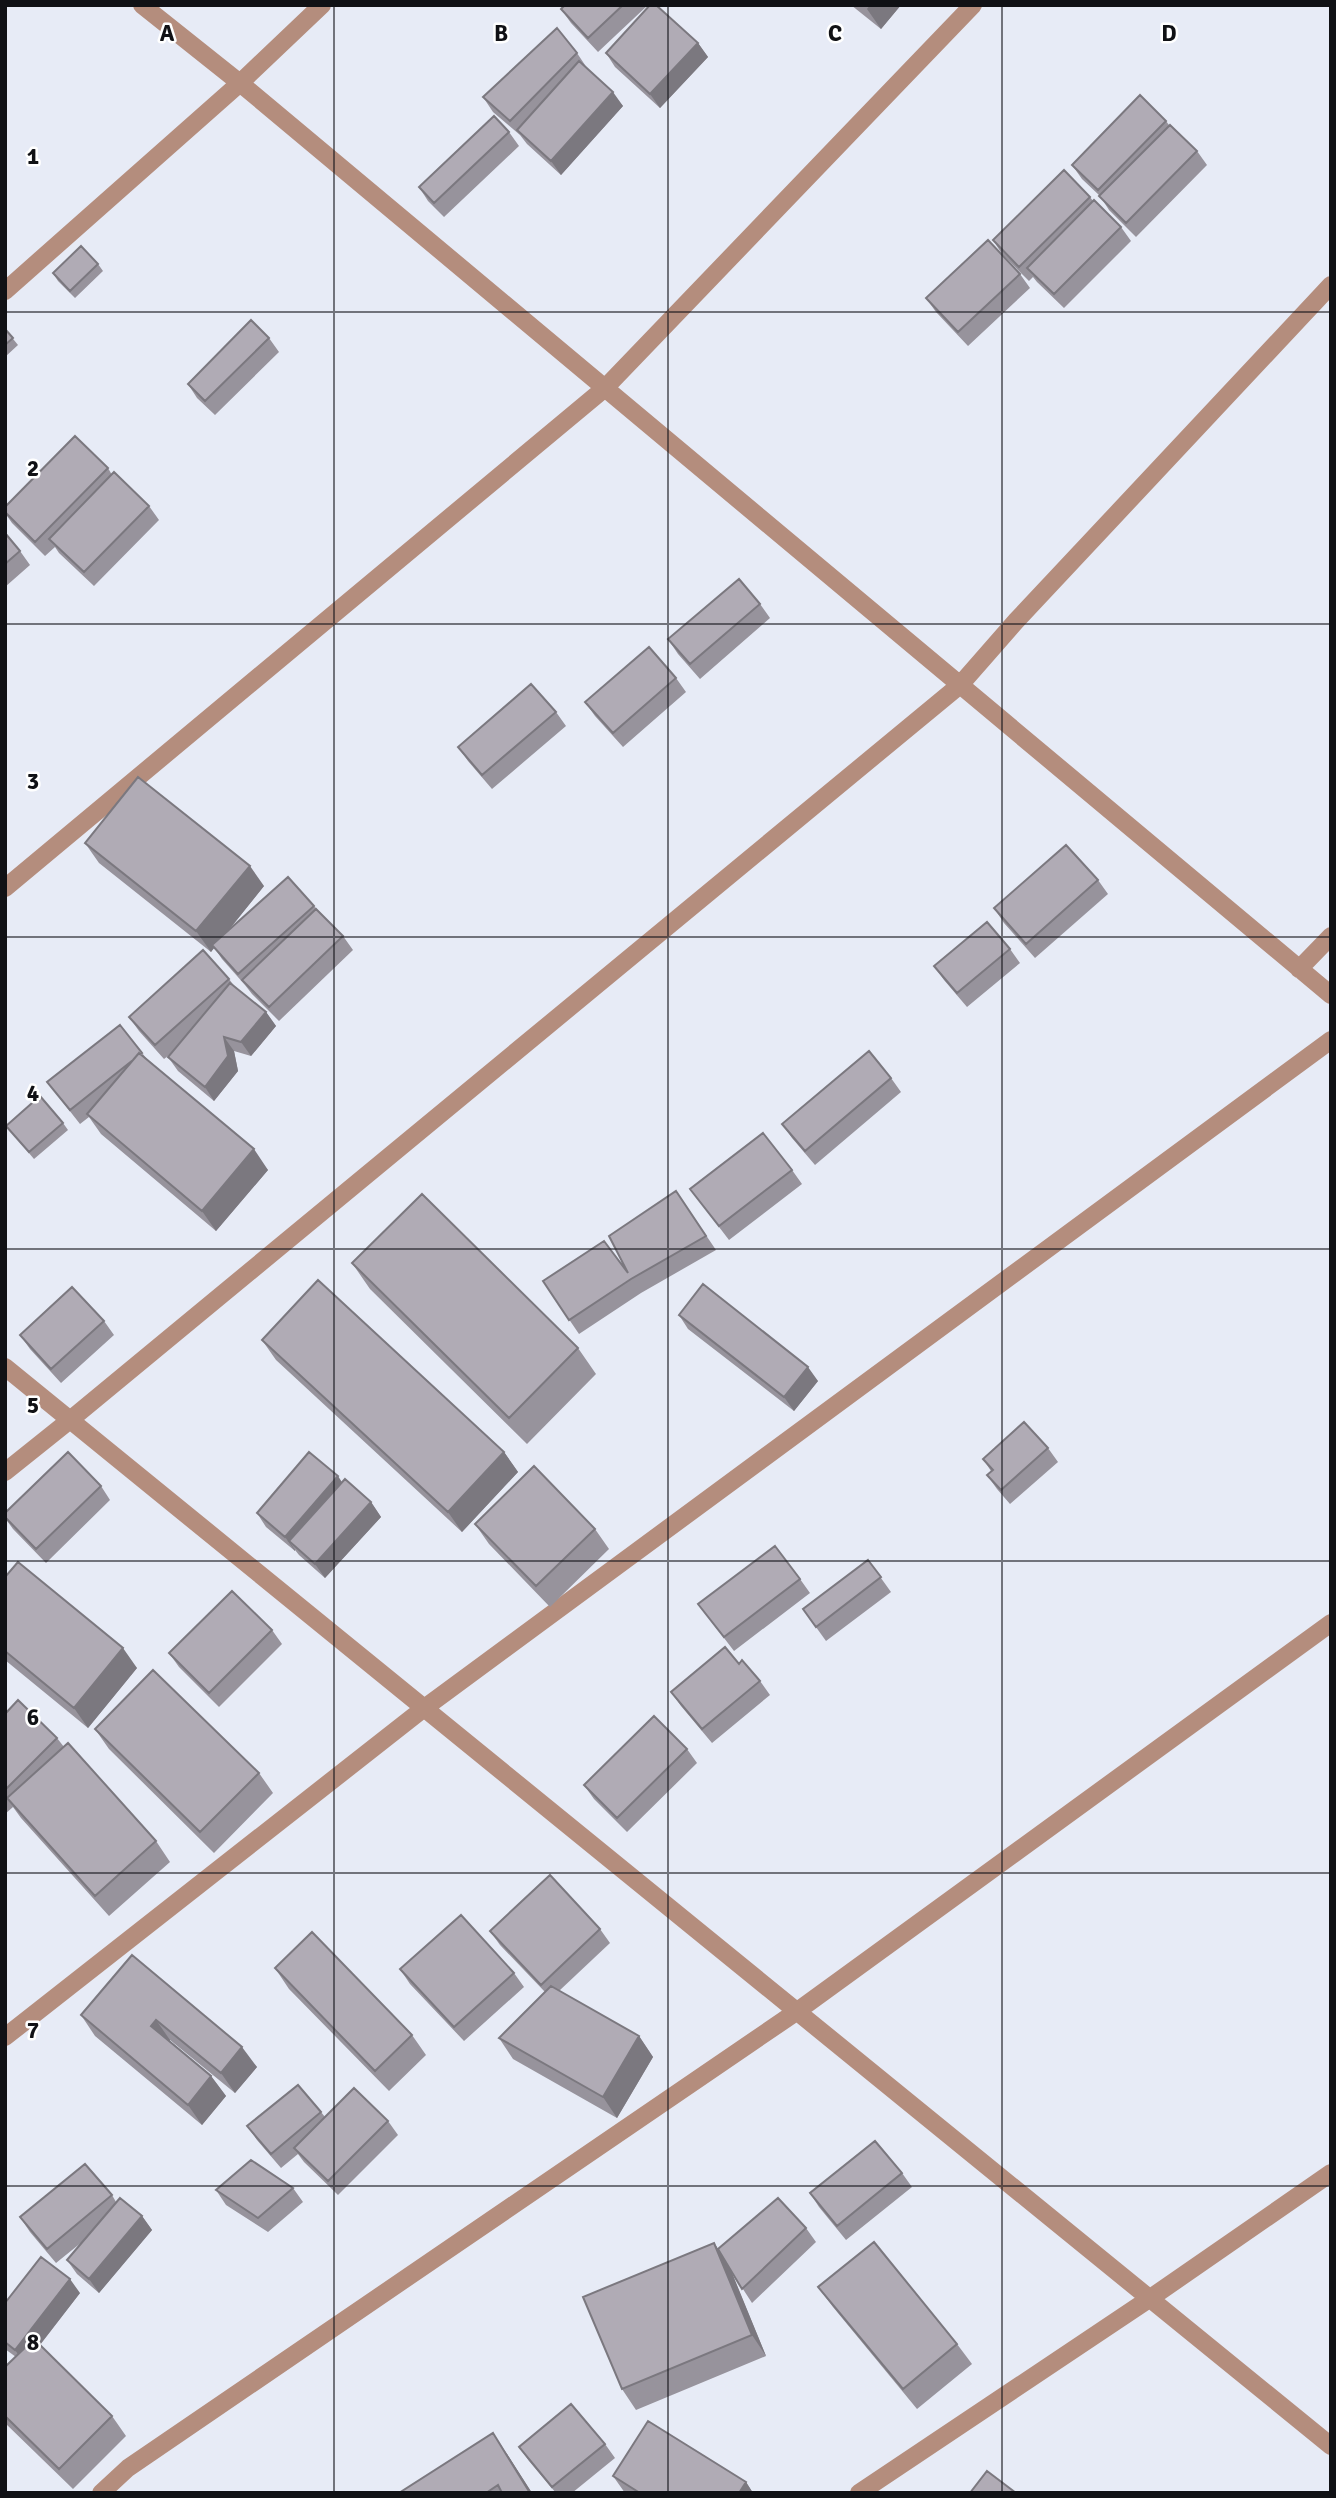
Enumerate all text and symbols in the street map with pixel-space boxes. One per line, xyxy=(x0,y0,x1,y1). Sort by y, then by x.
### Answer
text: A xyxy=(160,19,175,48)
text: B xyxy=(494,19,508,48)
text: C xyxy=(828,19,842,48)
text: D xyxy=(1161,19,1177,48)
text: 1 xyxy=(27,142,39,171)
text: 2 xyxy=(27,454,39,483)
text: 3 xyxy=(27,767,39,796)
text: 4 xyxy=(27,1079,39,1108)
text: 5 xyxy=(27,1391,39,1420)
text: 6 xyxy=(27,1703,39,1732)
text: 7 xyxy=(27,2016,39,2045)
text: 8 xyxy=(27,2328,39,2357)

